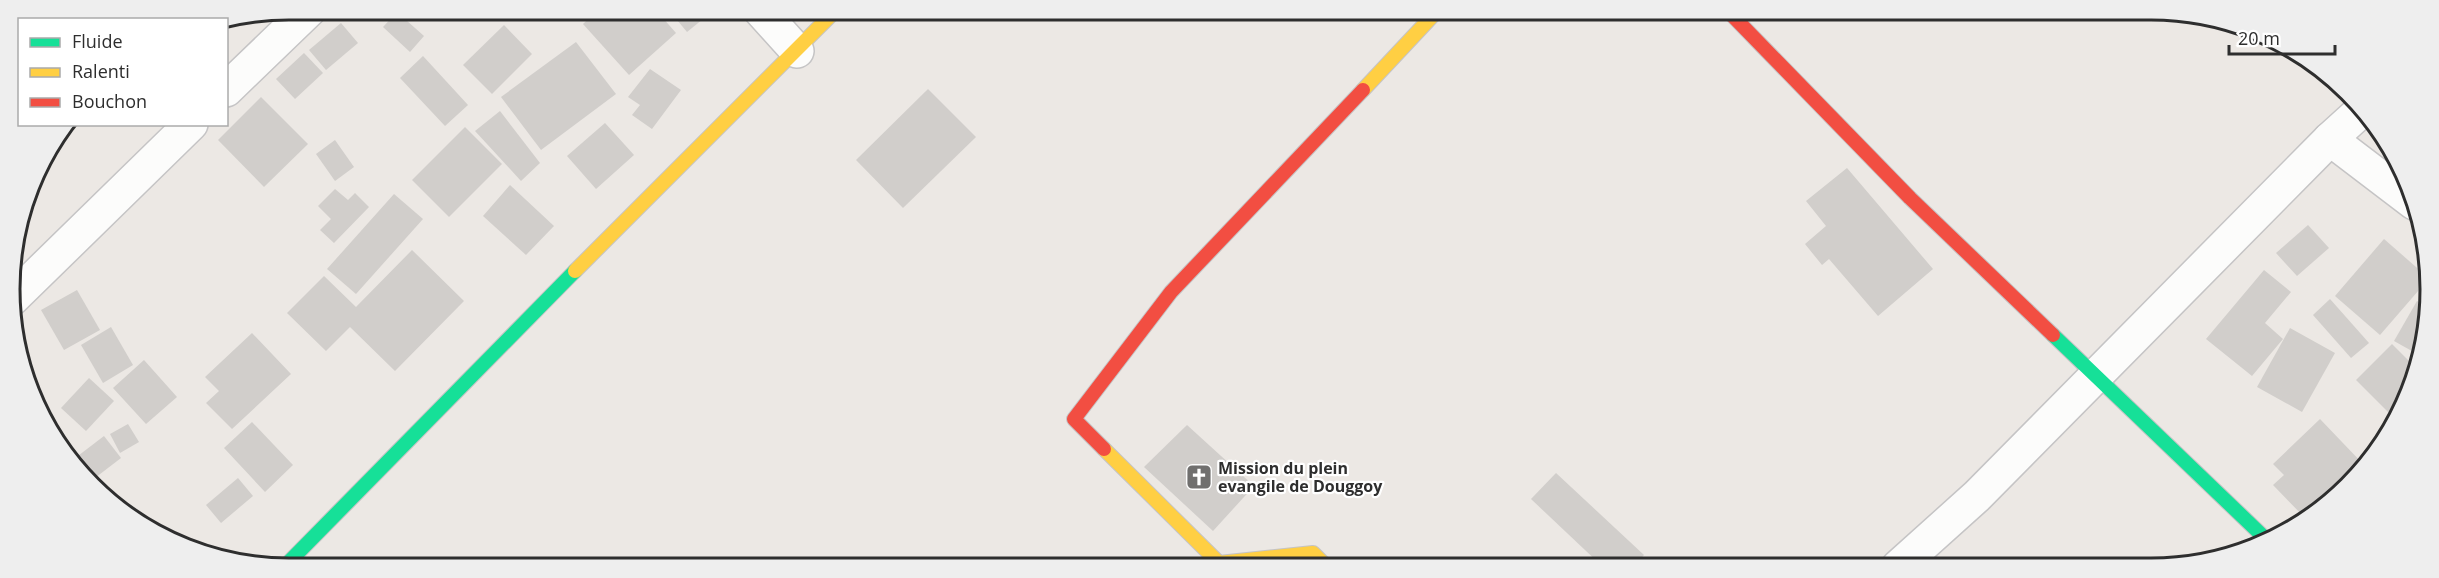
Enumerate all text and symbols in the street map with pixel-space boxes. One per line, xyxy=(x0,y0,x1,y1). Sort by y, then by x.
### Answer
legend xyxy=(18,18,228,126)
scale bar xyxy=(2229,18,2336,56)
text: 20 m xyxy=(2238,26,2280,50)
text: Fluide xyxy=(72,29,123,53)
text: Ralenti xyxy=(72,59,130,83)
text: Bouchon xyxy=(72,89,147,113)
place label: Mission du plein evangile de Douggoy xyxy=(1218,457,1383,497)
church icon: Mission du plein evangile de Douggoy xyxy=(1184,462,1214,492)

